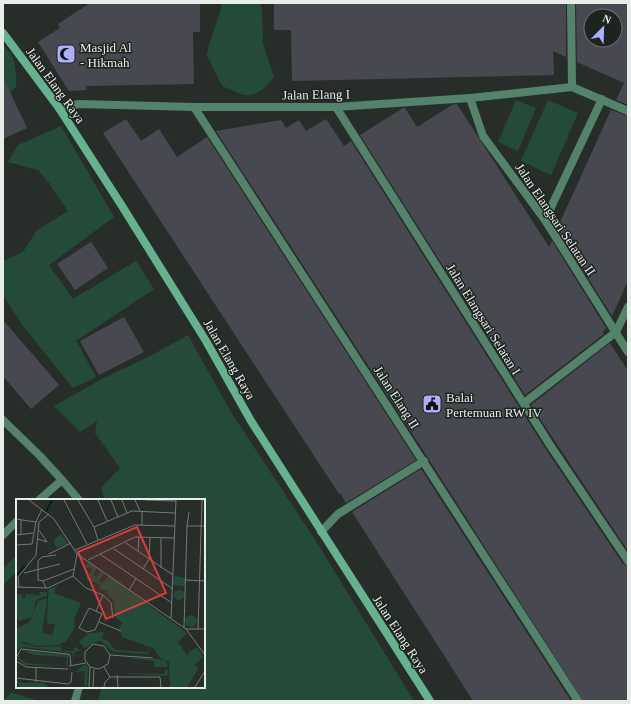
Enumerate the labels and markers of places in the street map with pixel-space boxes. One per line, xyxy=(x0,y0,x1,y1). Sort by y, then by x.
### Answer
place label: Masjid Al - Hikmah xyxy=(80,40,132,70)
mosque icon: Masjid Al - Hikmah xyxy=(55,43,77,65)
place label: Balai Pertemuan RW IV xyxy=(446,390,542,420)
public building icon: Balai Pertemuan RW IV xyxy=(421,393,443,415)

